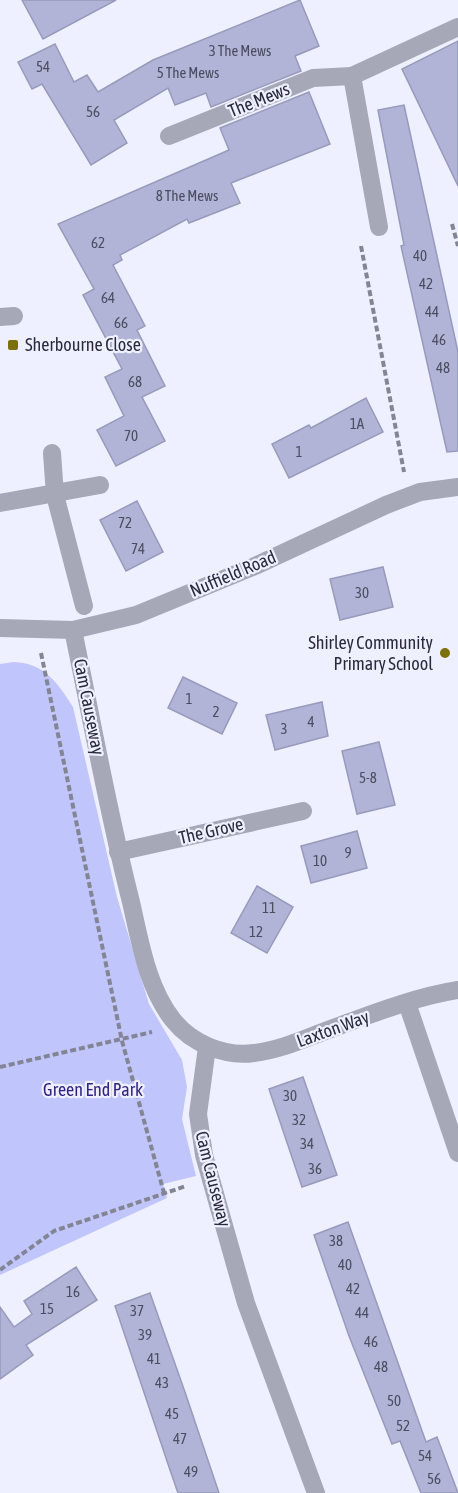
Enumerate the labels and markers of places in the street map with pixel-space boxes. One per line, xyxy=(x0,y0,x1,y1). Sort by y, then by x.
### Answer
place label: Sherbourne Close xyxy=(25,334,141,355)
marker: Sherbourne Close xyxy=(6,338,20,352)
place label: Shirley Community Primary School xyxy=(308,632,433,674)
marker: Shirley Community Primary School xyxy=(438,646,452,660)

